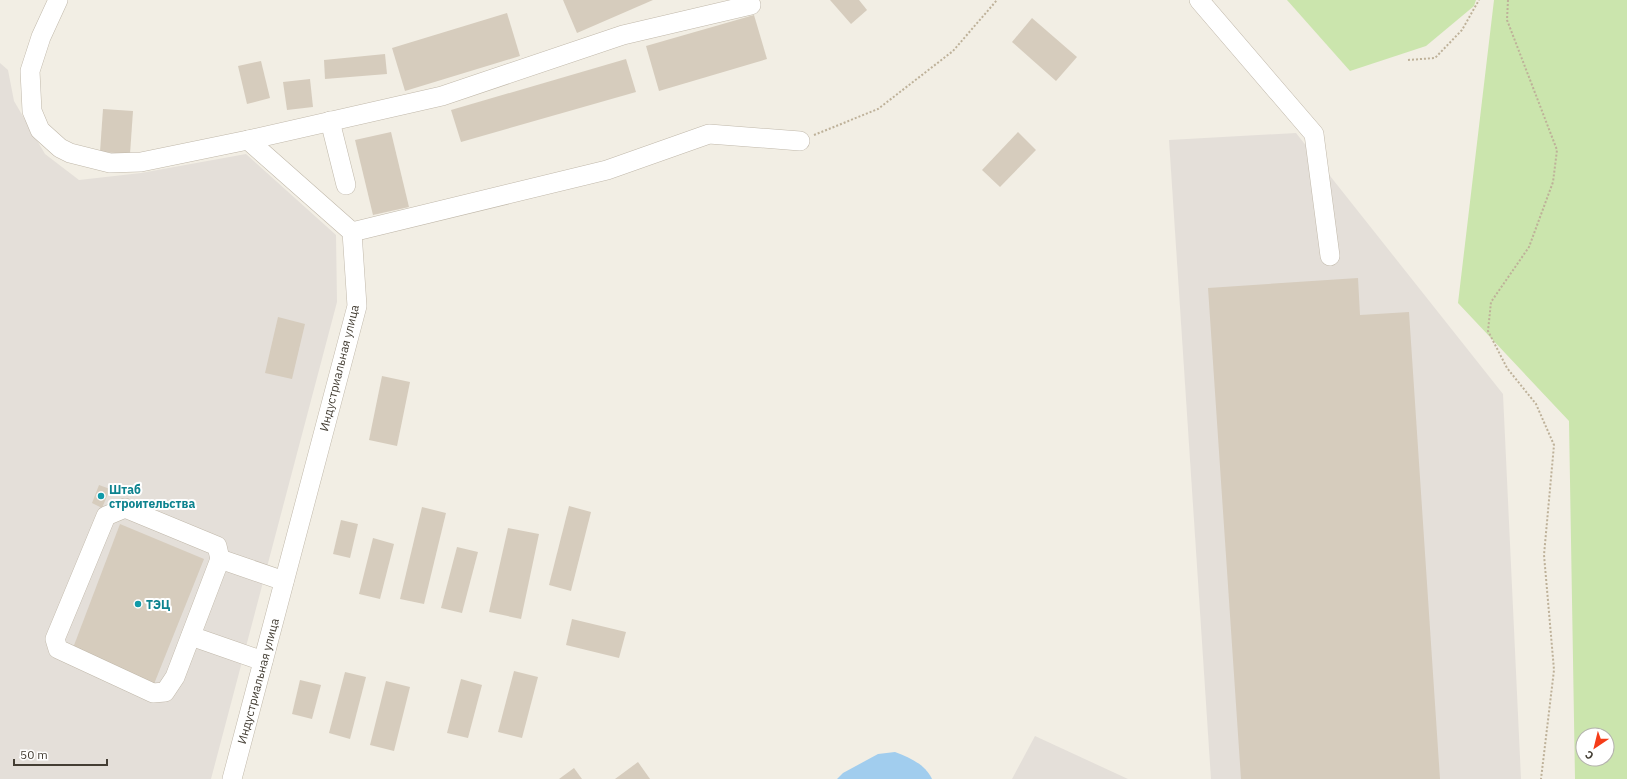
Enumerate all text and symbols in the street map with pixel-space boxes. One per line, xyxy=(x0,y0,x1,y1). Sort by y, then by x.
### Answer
street label: Индустриальная улица xyxy=(316,303,362,433)
place label: Штаб строительства xyxy=(109,482,195,511)
marker: Штаб строительства xyxy=(96,491,106,501)
place label: ТЭЦ xyxy=(146,597,170,612)
marker: ТЭЦ xyxy=(133,599,143,609)
street label: Индустриальная улица xyxy=(234,616,282,746)
north arrow xyxy=(1575,727,1615,767)
scale bar xyxy=(14,741,107,767)
text: 50 m xyxy=(20,747,48,762)
text: С xyxy=(1582,747,1596,763)

